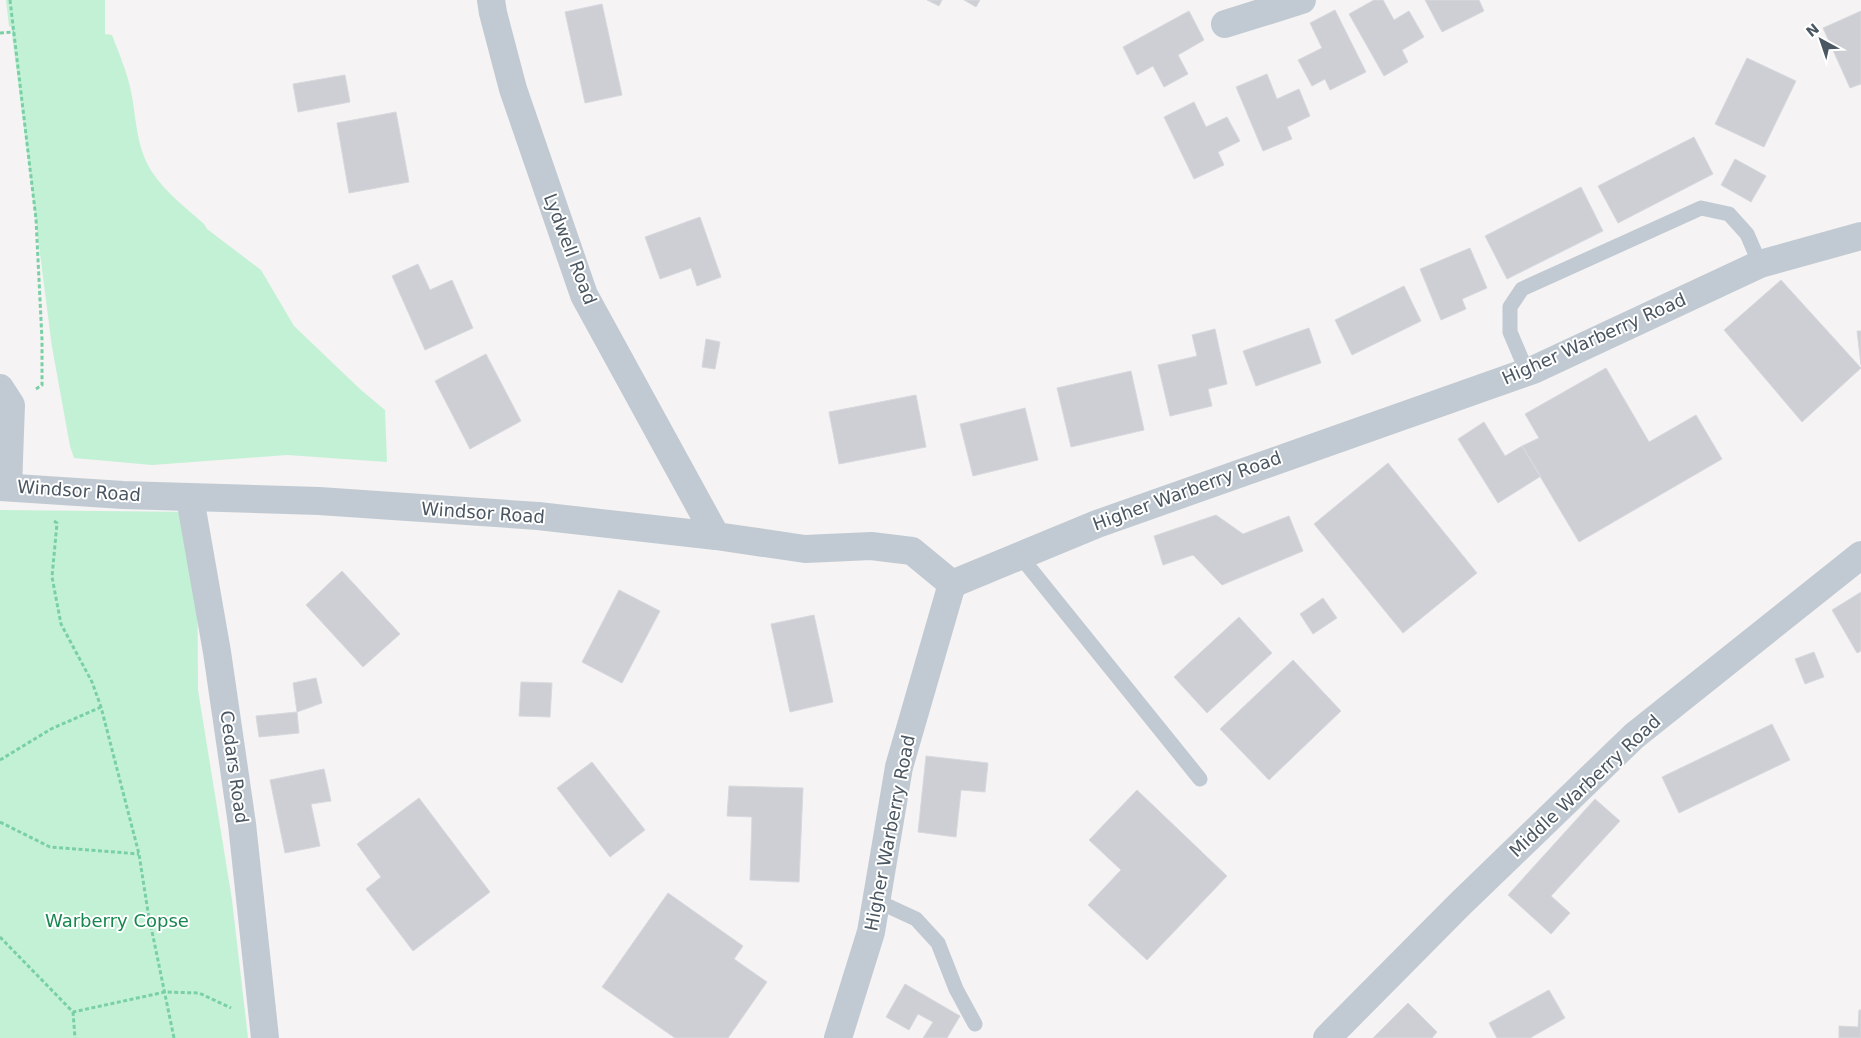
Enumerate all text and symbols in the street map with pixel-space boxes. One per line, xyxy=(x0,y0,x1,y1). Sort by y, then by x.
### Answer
north arrow xyxy=(1796,15,1846,65)
text: N xyxy=(1803,20,1822,40)
street label: Lydwell Road xyxy=(540,190,601,307)
street label: Higher Warberry Road xyxy=(1499,288,1689,389)
street label: Higher Warberry Road xyxy=(1090,447,1284,534)
street label: Windsor Road xyxy=(16,476,142,505)
street label: Windsor Road xyxy=(420,498,546,527)
street label: Cedars Road xyxy=(216,709,253,825)
street label: Middle Warberry Road xyxy=(1505,710,1665,861)
street label: Higher Warberry Road xyxy=(860,733,919,933)
park label: Warberry Copse xyxy=(45,910,189,931)

